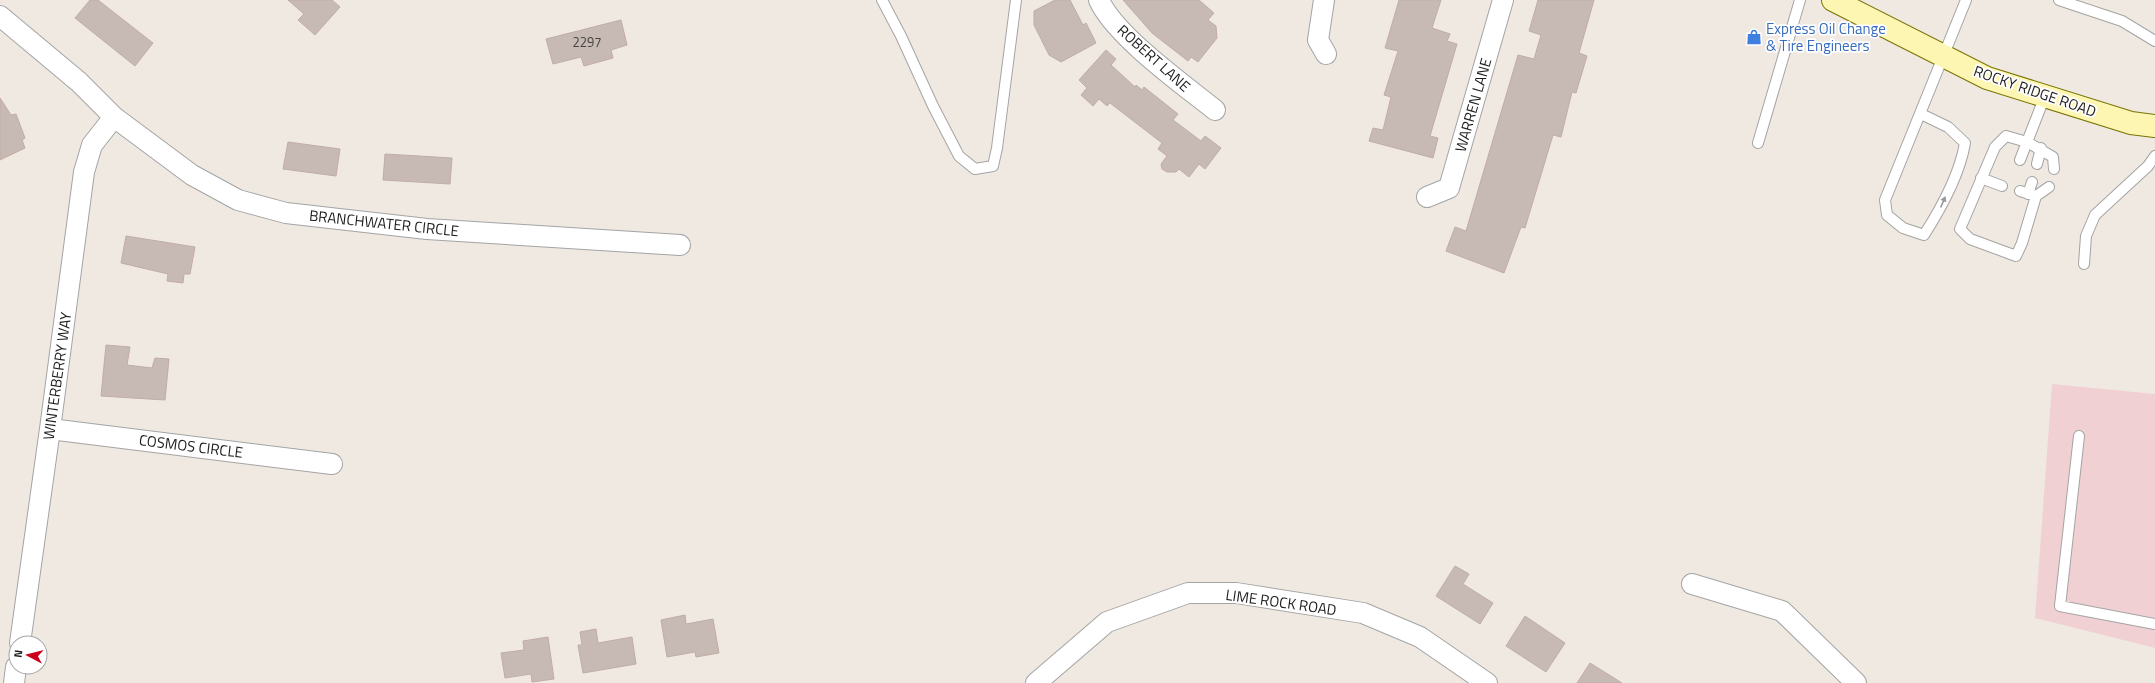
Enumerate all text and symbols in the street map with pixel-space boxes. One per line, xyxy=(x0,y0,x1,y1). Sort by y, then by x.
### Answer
place label: Express Oil Change & Tire Engineers xyxy=(1766,17,1886,57)
street label: ROBERT LANE xyxy=(1112,19,1196,97)
shop icon: Express Oil Change & Tire Engineers xyxy=(1745,28,1763,46)
house number: 2297 xyxy=(572,32,602,52)
street label: WARREN LANE xyxy=(1449,55,1497,155)
street label: ROCKY RIDGE ROAD xyxy=(1971,59,2099,123)
one-way arrow xyxy=(1940,196,1946,207)
street label: BRANCHWATER CIRCLE xyxy=(308,204,460,242)
street label: WINTERBERRY WAY xyxy=(37,311,77,441)
street label: COSMOS CIRCLE xyxy=(138,428,244,464)
street label: LIME ROCK ROAD xyxy=(1224,583,1338,621)
north arrow xyxy=(8,635,48,675)
text: N xyxy=(10,649,26,659)

